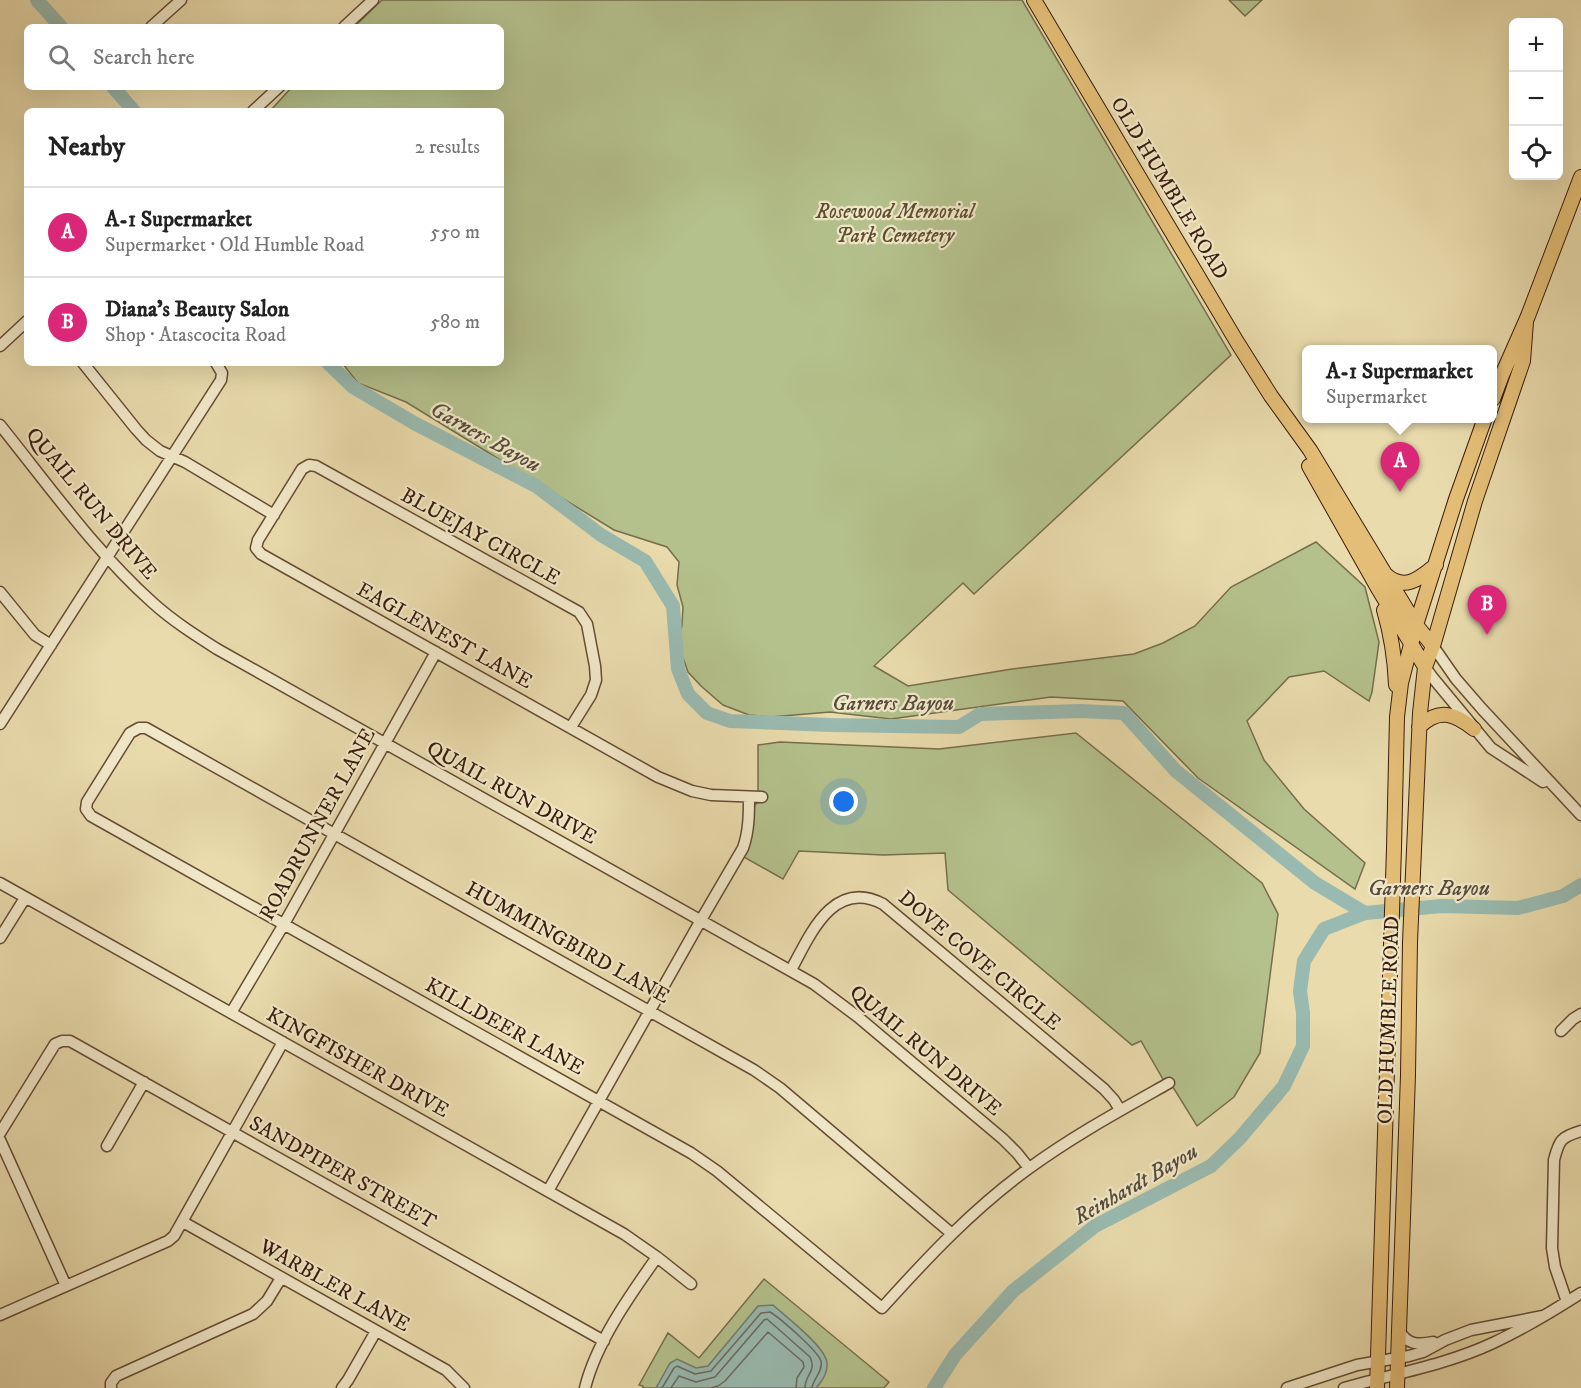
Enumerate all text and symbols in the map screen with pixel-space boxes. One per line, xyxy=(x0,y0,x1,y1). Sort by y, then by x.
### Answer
map controls xyxy=(1509,18,1563,180)
button: + xyxy=(1509,18,1563,72)
search box xyxy=(24,24,504,90)
icon: search xyxy=(45,41,78,74)
text: Search here xyxy=(93,44,195,71)
button: − xyxy=(1509,72,1563,126)
street label: OLD HUMBLE ROAD xyxy=(1104,93,1234,284)
button: locate xyxy=(1509,126,1563,180)
text: Nearby xyxy=(48,131,125,164)
text: 2 results xyxy=(415,135,480,160)
park label: Rosewood Memorial Park Cemetery xyxy=(815,199,977,249)
text: A-1 Supermarket xyxy=(105,206,252,233)
text: A xyxy=(61,220,74,245)
text: 550 m xyxy=(430,220,480,245)
text: Supermarket · Old Humble Road xyxy=(105,233,364,258)
text: Diana's Beauty Salon xyxy=(105,296,289,323)
text: B xyxy=(61,310,74,335)
text: 580 m xyxy=(430,310,480,335)
text: Shop · Atascocita Road xyxy=(105,323,286,348)
popup xyxy=(1302,345,1497,423)
text: A-1 Supermarket xyxy=(1326,358,1473,385)
text: Supermarket xyxy=(1326,385,1427,410)
water label: Garners Bayou xyxy=(425,396,545,479)
street label: QUAIL RUN DRIVE xyxy=(20,422,163,585)
pin: A xyxy=(1380,442,1420,492)
street label: BLUEJAY CIRCLE xyxy=(396,482,565,592)
street label: EAGLENEST LANE xyxy=(352,577,537,695)
pin: B xyxy=(1468,586,1506,635)
water label: Garners Bayou xyxy=(832,690,954,717)
street label: ROADRUNNER LANE xyxy=(254,724,382,925)
street label: QUAIL RUN DRIVE xyxy=(422,735,601,851)
your location xyxy=(829,787,858,816)
water label: Garners Bayou xyxy=(1368,875,1490,902)
street label: HUMMINGBIRD LANE xyxy=(461,876,674,1010)
street label: DOVE COVE CIRCLE xyxy=(893,885,1066,1037)
street label: OLD HUMBLE ROAD xyxy=(1372,916,1406,1125)
street label: KILLDEER LANE xyxy=(420,972,589,1082)
street label: QUAIL RUN DRIVE xyxy=(844,980,1007,1122)
street label: KINGFISHER DRIVE xyxy=(262,1002,453,1124)
street label: SANDPIPER STREET xyxy=(244,1111,441,1235)
water label: Reinhardt Bayou xyxy=(1068,1138,1203,1231)
street label: WARBLER LANE xyxy=(254,1233,415,1338)

